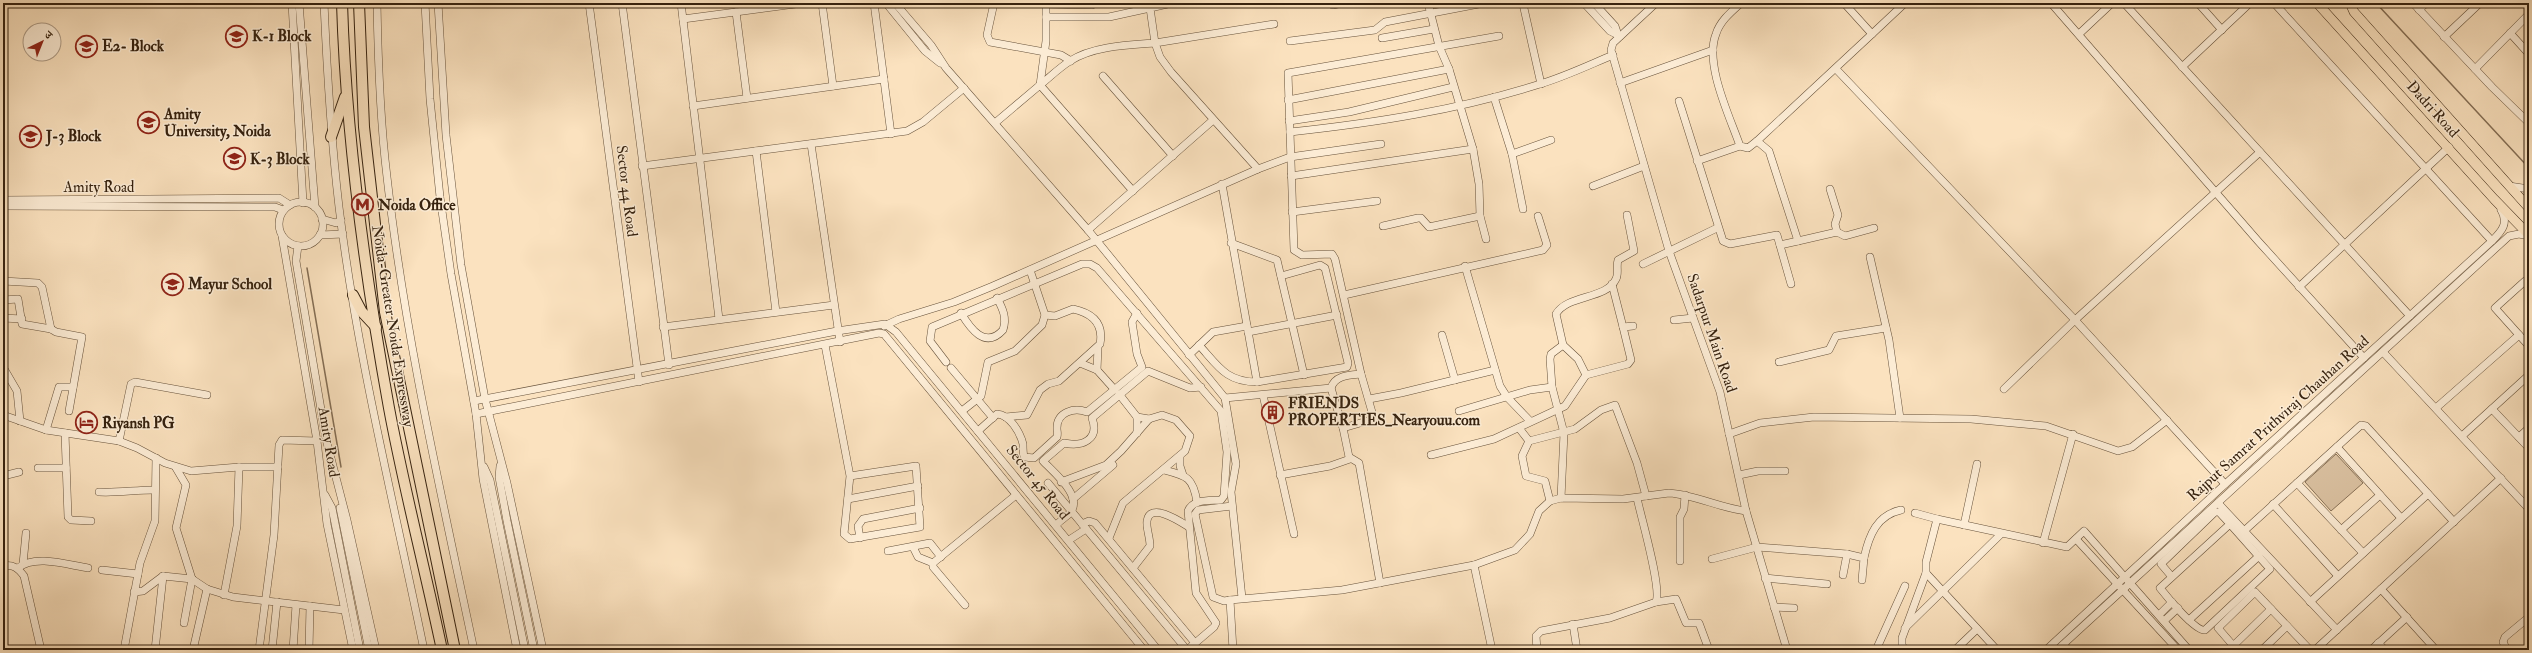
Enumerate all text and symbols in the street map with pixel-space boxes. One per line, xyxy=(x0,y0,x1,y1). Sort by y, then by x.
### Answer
north arrow xyxy=(22,22,62,62)
school or university icon: K-1 Block xyxy=(224,23,250,49)
place label: K-1 Block xyxy=(252,27,312,46)
text: उ xyxy=(41,28,56,43)
school or university icon: E2- Block xyxy=(73,33,99,59)
place label: E2- Block xyxy=(102,37,165,56)
street label: Dadri Road xyxy=(2402,77,2463,142)
place label: Amity University, Noida xyxy=(163,105,271,142)
school or university icon: Amity University, Noida xyxy=(135,110,161,136)
school or university icon: J-3 Block xyxy=(17,123,43,149)
place label: J-3 Block xyxy=(45,127,102,147)
street label: Sector 44 Road xyxy=(611,144,642,239)
school or university icon: K-3 Block xyxy=(221,146,247,172)
place label: K-3 Block xyxy=(250,150,311,169)
street label: Amity Road xyxy=(62,178,135,197)
metro station icon: Noida Office xyxy=(350,192,376,218)
place label: Noida Office xyxy=(377,196,456,215)
street label: Noida-Greater Noida Expressway xyxy=(366,224,418,429)
school or university icon: Mayur School xyxy=(160,271,186,297)
street label: Sadarpur Main Road xyxy=(1681,271,1741,396)
place label: Mayur School xyxy=(187,275,272,295)
street label: Rajput Samrat Prithviraj Chauhan Road xyxy=(2183,331,2374,506)
place label: FRIENDS PROPERTIES_Nearyouu.com xyxy=(1288,394,1480,431)
building icon: FRIENDS PROPERTIES_Nearyouu.com xyxy=(1259,399,1285,425)
street label: Amity Road xyxy=(313,405,344,479)
hotel icon: Riyansh PG xyxy=(73,410,99,436)
place label: Riyansh PG xyxy=(102,414,175,434)
street label: Sector 45 Road xyxy=(1002,441,1074,524)

